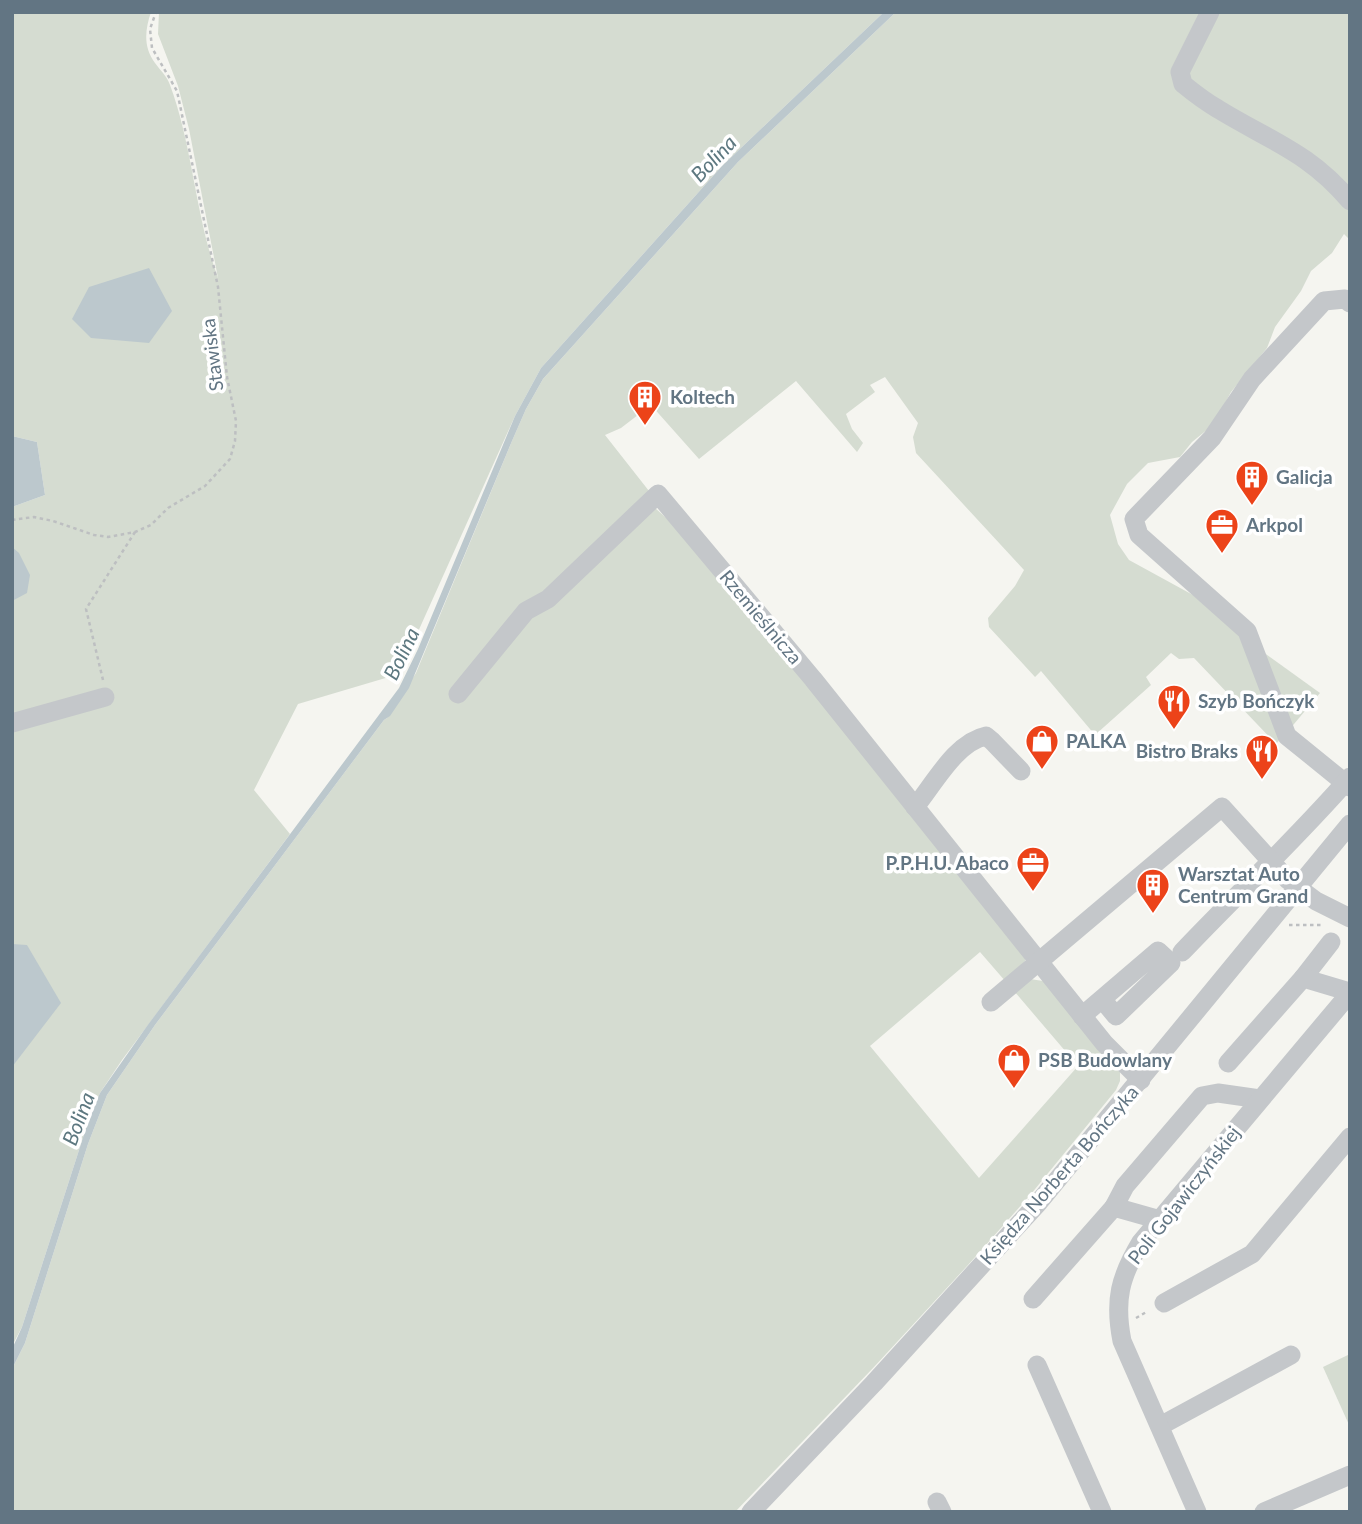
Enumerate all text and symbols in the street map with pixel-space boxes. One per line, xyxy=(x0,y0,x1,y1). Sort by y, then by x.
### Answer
water label: Bolina xyxy=(685,130,741,186)
street label: Stawiska xyxy=(196,317,227,393)
building icon: Koltech xyxy=(626,378,664,427)
place label: Koltech xyxy=(670,385,735,408)
building icon: Galicja xyxy=(1233,458,1271,507)
place label: Galicja xyxy=(1276,465,1333,488)
office icon: Arkpol xyxy=(1203,506,1241,555)
place label: Arkpol xyxy=(1245,513,1303,536)
street label: Rzemieślnicza xyxy=(715,565,807,668)
water label: Bolina xyxy=(377,623,424,683)
restaurant icon: Szyb Bończyk xyxy=(1155,682,1193,731)
place label: Szyb Bończyk xyxy=(1198,689,1315,712)
shop icon: PALKA xyxy=(1023,722,1061,771)
place label: PALKA xyxy=(1066,729,1127,752)
restaurant icon: Bistro Braks xyxy=(1243,732,1281,781)
place label: Bistro Braks xyxy=(1136,739,1238,762)
office icon: P.P.H.U. Abaco xyxy=(1014,844,1052,893)
place label: P.P.H.U. Abaco xyxy=(885,851,1009,874)
place label: Warsztat Auto Centrum Grand xyxy=(1178,862,1308,907)
building icon: Warsztat Auto Centrum Grand xyxy=(1134,866,1172,915)
shop icon: PSB Budowlany xyxy=(995,1041,1033,1090)
place label: PSB Budowlany xyxy=(1038,1048,1173,1071)
street label: Księdza Norberta Bończyka xyxy=(975,1081,1143,1269)
water label: Bolina xyxy=(56,1088,99,1149)
street label: Poli Gojawiczyńskiej xyxy=(1123,1121,1245,1268)

